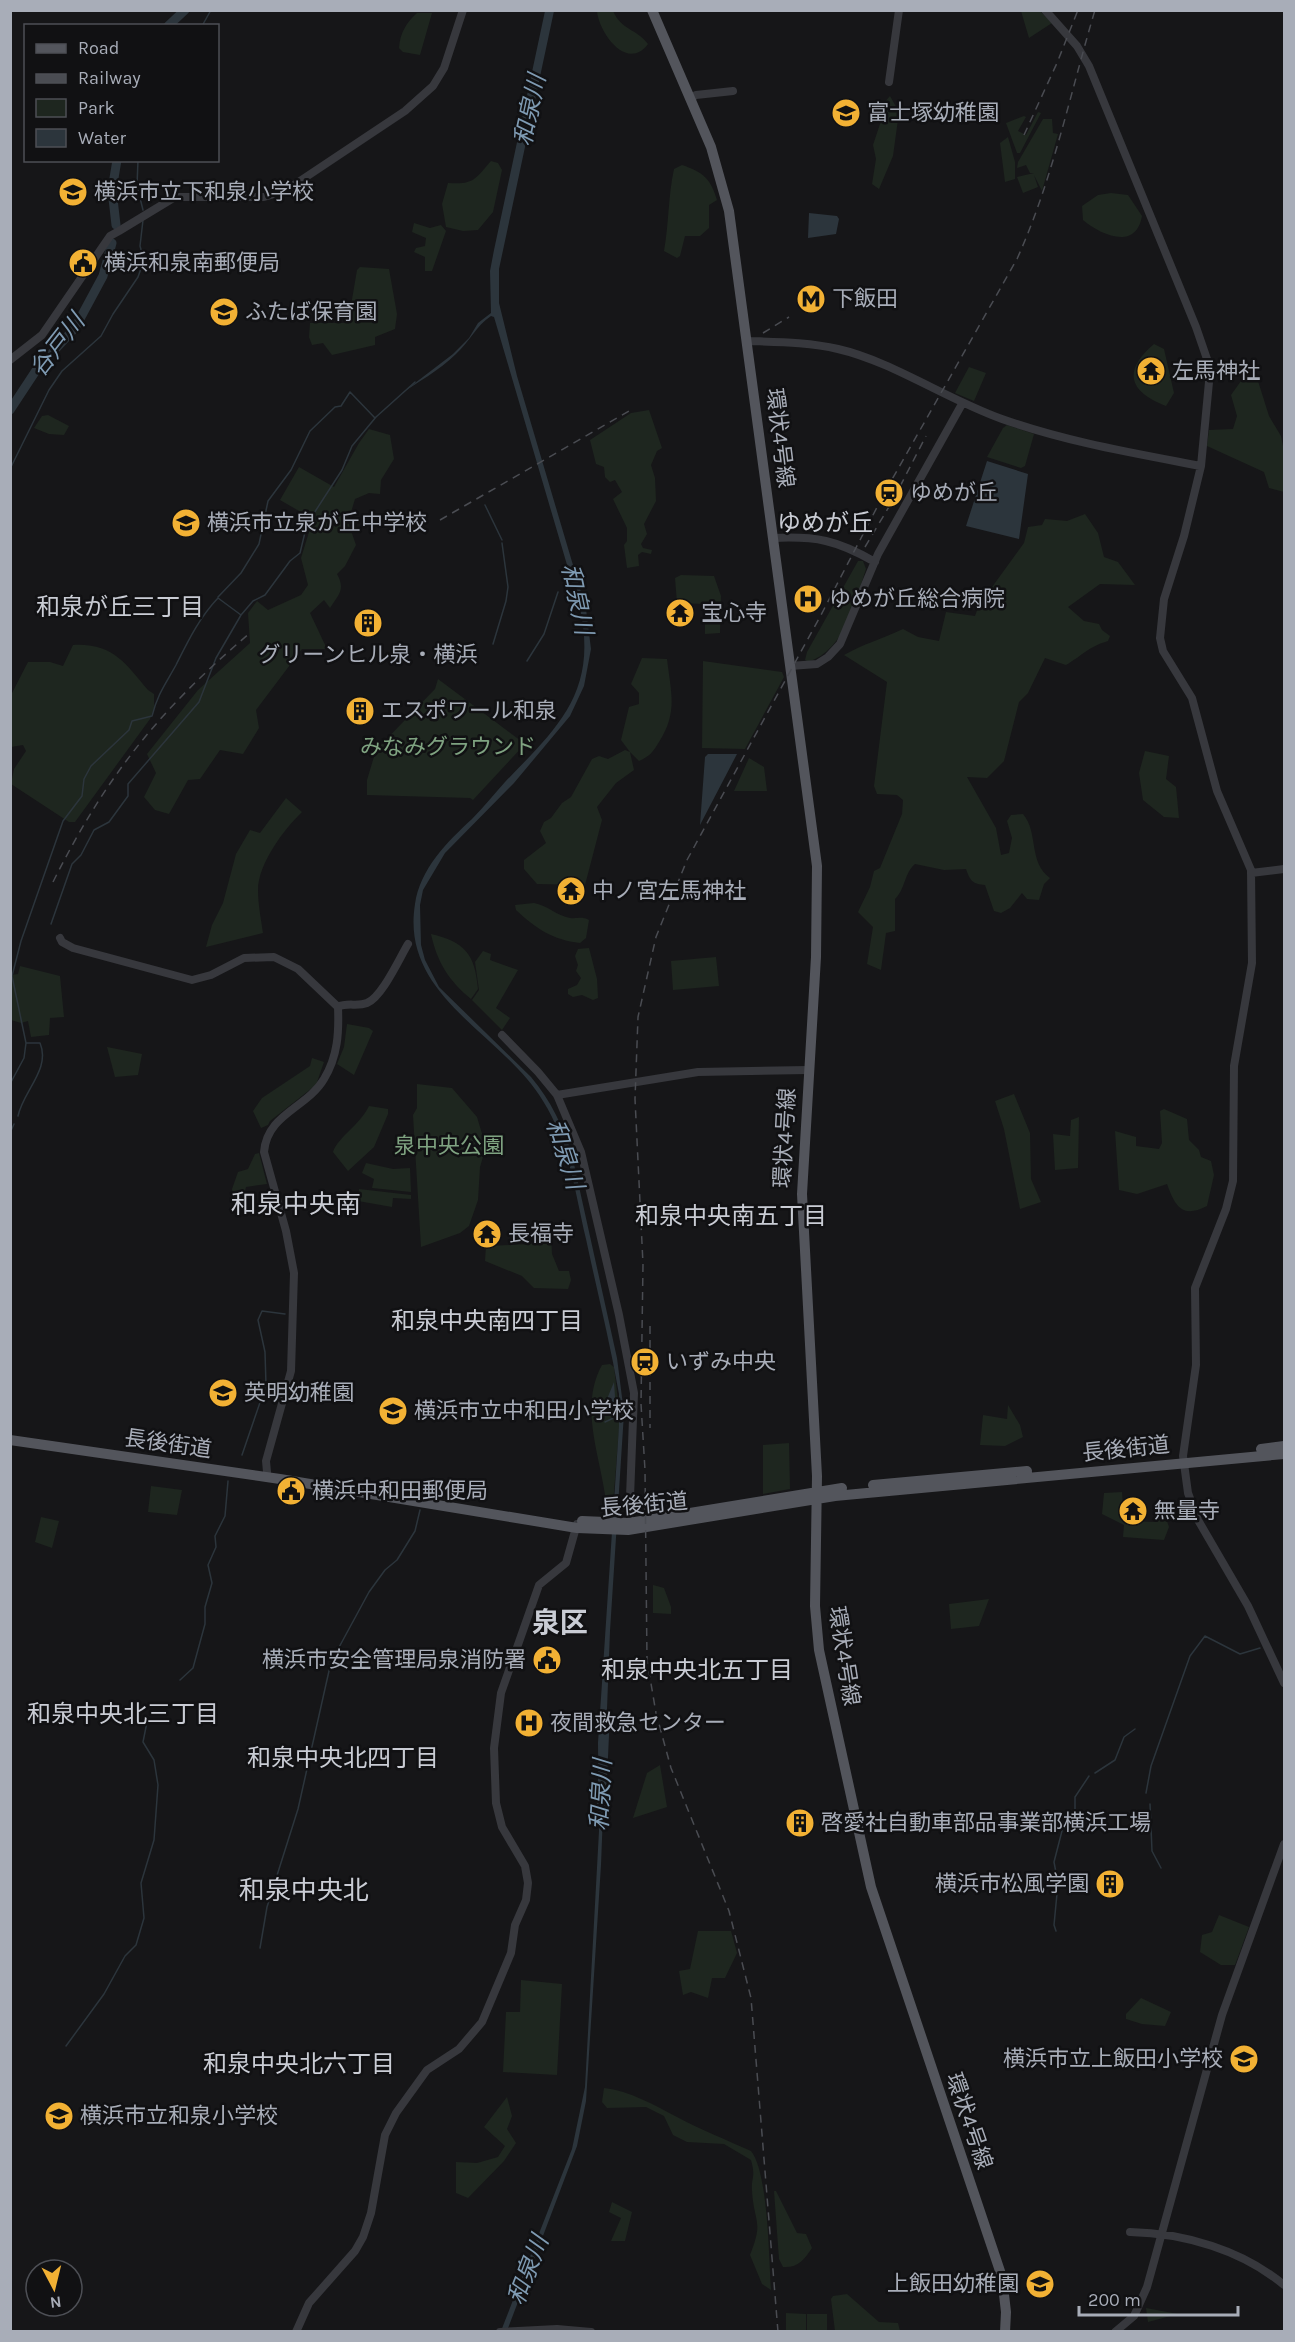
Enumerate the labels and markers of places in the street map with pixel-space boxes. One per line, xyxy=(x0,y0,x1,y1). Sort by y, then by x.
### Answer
school or university icon: 富士塚幼稚園 xyxy=(830,97,862,129)
place label: 富士塚幼稚園 xyxy=(867,100,999,126)
school or university icon: 横浜市立下和泉小学校 xyxy=(57,176,89,208)
place label: 横浜市立下和泉小学校 xyxy=(94,179,314,205)
public building icon: 横浜和泉南郵便局 xyxy=(67,247,99,279)
place label: 横浜和泉南郵便局 xyxy=(104,250,280,276)
metro station icon: 下飯田 xyxy=(795,283,827,315)
place label: 下飯田 xyxy=(832,286,898,312)
school or university icon: ふたば保育園 xyxy=(208,296,240,328)
place label: ふたば保育園 xyxy=(245,299,377,325)
temple icon: 左馬神社 xyxy=(1135,355,1167,387)
place label: 左馬神社 xyxy=(1172,358,1260,384)
station icon: ゆめが丘 xyxy=(873,477,905,509)
place label: ゆめが丘 xyxy=(910,480,998,506)
school or university icon: 横浜市立泉が丘中学校 xyxy=(170,507,202,539)
place label: 横浜市立泉が丘中学校 xyxy=(207,510,427,536)
hospital icon: ゆめが丘総合病院 xyxy=(792,583,824,615)
place label: ゆめが丘総合病院 xyxy=(829,586,1005,612)
temple icon: 宝心寺 xyxy=(664,597,696,629)
place label: 宝心寺 xyxy=(701,600,767,626)
building icon: グリーンヒル泉・横浜 xyxy=(352,607,384,639)
place label: グリーンヒル泉・横浜 xyxy=(259,642,477,668)
building icon: エスポワール和泉 xyxy=(344,695,376,727)
place label: エスポワール和泉 xyxy=(381,698,557,724)
temple icon: 中ノ宮左馬神社 xyxy=(555,875,587,907)
place label: 中ノ宮左馬神社 xyxy=(592,878,746,904)
temple icon: 長福寺 xyxy=(471,1218,503,1250)
place label: 長福寺 xyxy=(508,1221,574,1247)
station icon: いずみ中央 xyxy=(629,1346,661,1378)
place label: いずみ中央 xyxy=(666,1349,776,1375)
school or university icon: 英明幼稚園 xyxy=(207,1377,239,1409)
place label: 英明幼稚園 xyxy=(244,1380,354,1406)
school or university icon: 横浜市立中和田小学校 xyxy=(377,1395,409,1427)
place label: 横浜市立中和田小学校 xyxy=(414,1398,634,1424)
public building icon: 横浜中和田郵便局 xyxy=(275,1475,307,1507)
place label: 横浜中和田郵便局 xyxy=(312,1478,488,1504)
temple icon: 無量寺 xyxy=(1117,1495,1149,1527)
place label: 無量寺 xyxy=(1154,1498,1220,1524)
public building icon: 横浜市安全管理局泉消防署 xyxy=(531,1644,563,1676)
place label: 横浜市安全管理局泉消防署 xyxy=(262,1647,526,1673)
hospital icon: 夜間救急センター xyxy=(513,1707,545,1739)
place label: 夜間救急センター xyxy=(550,1710,726,1736)
building icon: 啓愛社自動車部品事業部横浜工場 xyxy=(784,1807,816,1839)
place label: 啓愛社自動車部品事業部横浜工場 xyxy=(821,1810,1151,1836)
building icon: 横浜市松風学園 xyxy=(1094,1868,1126,1900)
place label: 横浜市松風学園 xyxy=(935,1871,1089,1897)
school or university icon: 横浜市立上飯田小学校 xyxy=(1228,2043,1260,2075)
place label: 横浜市立上飯田小学校 xyxy=(1003,2046,1223,2072)
school or university icon: 横浜市立和泉小学校 xyxy=(43,2100,75,2132)
place label: 横浜市立和泉小学校 xyxy=(80,2103,278,2129)
school or university icon: 上飯田幼稚園 xyxy=(1024,2268,1056,2300)
place label: 上飯田幼稚園 xyxy=(887,2271,1019,2297)

